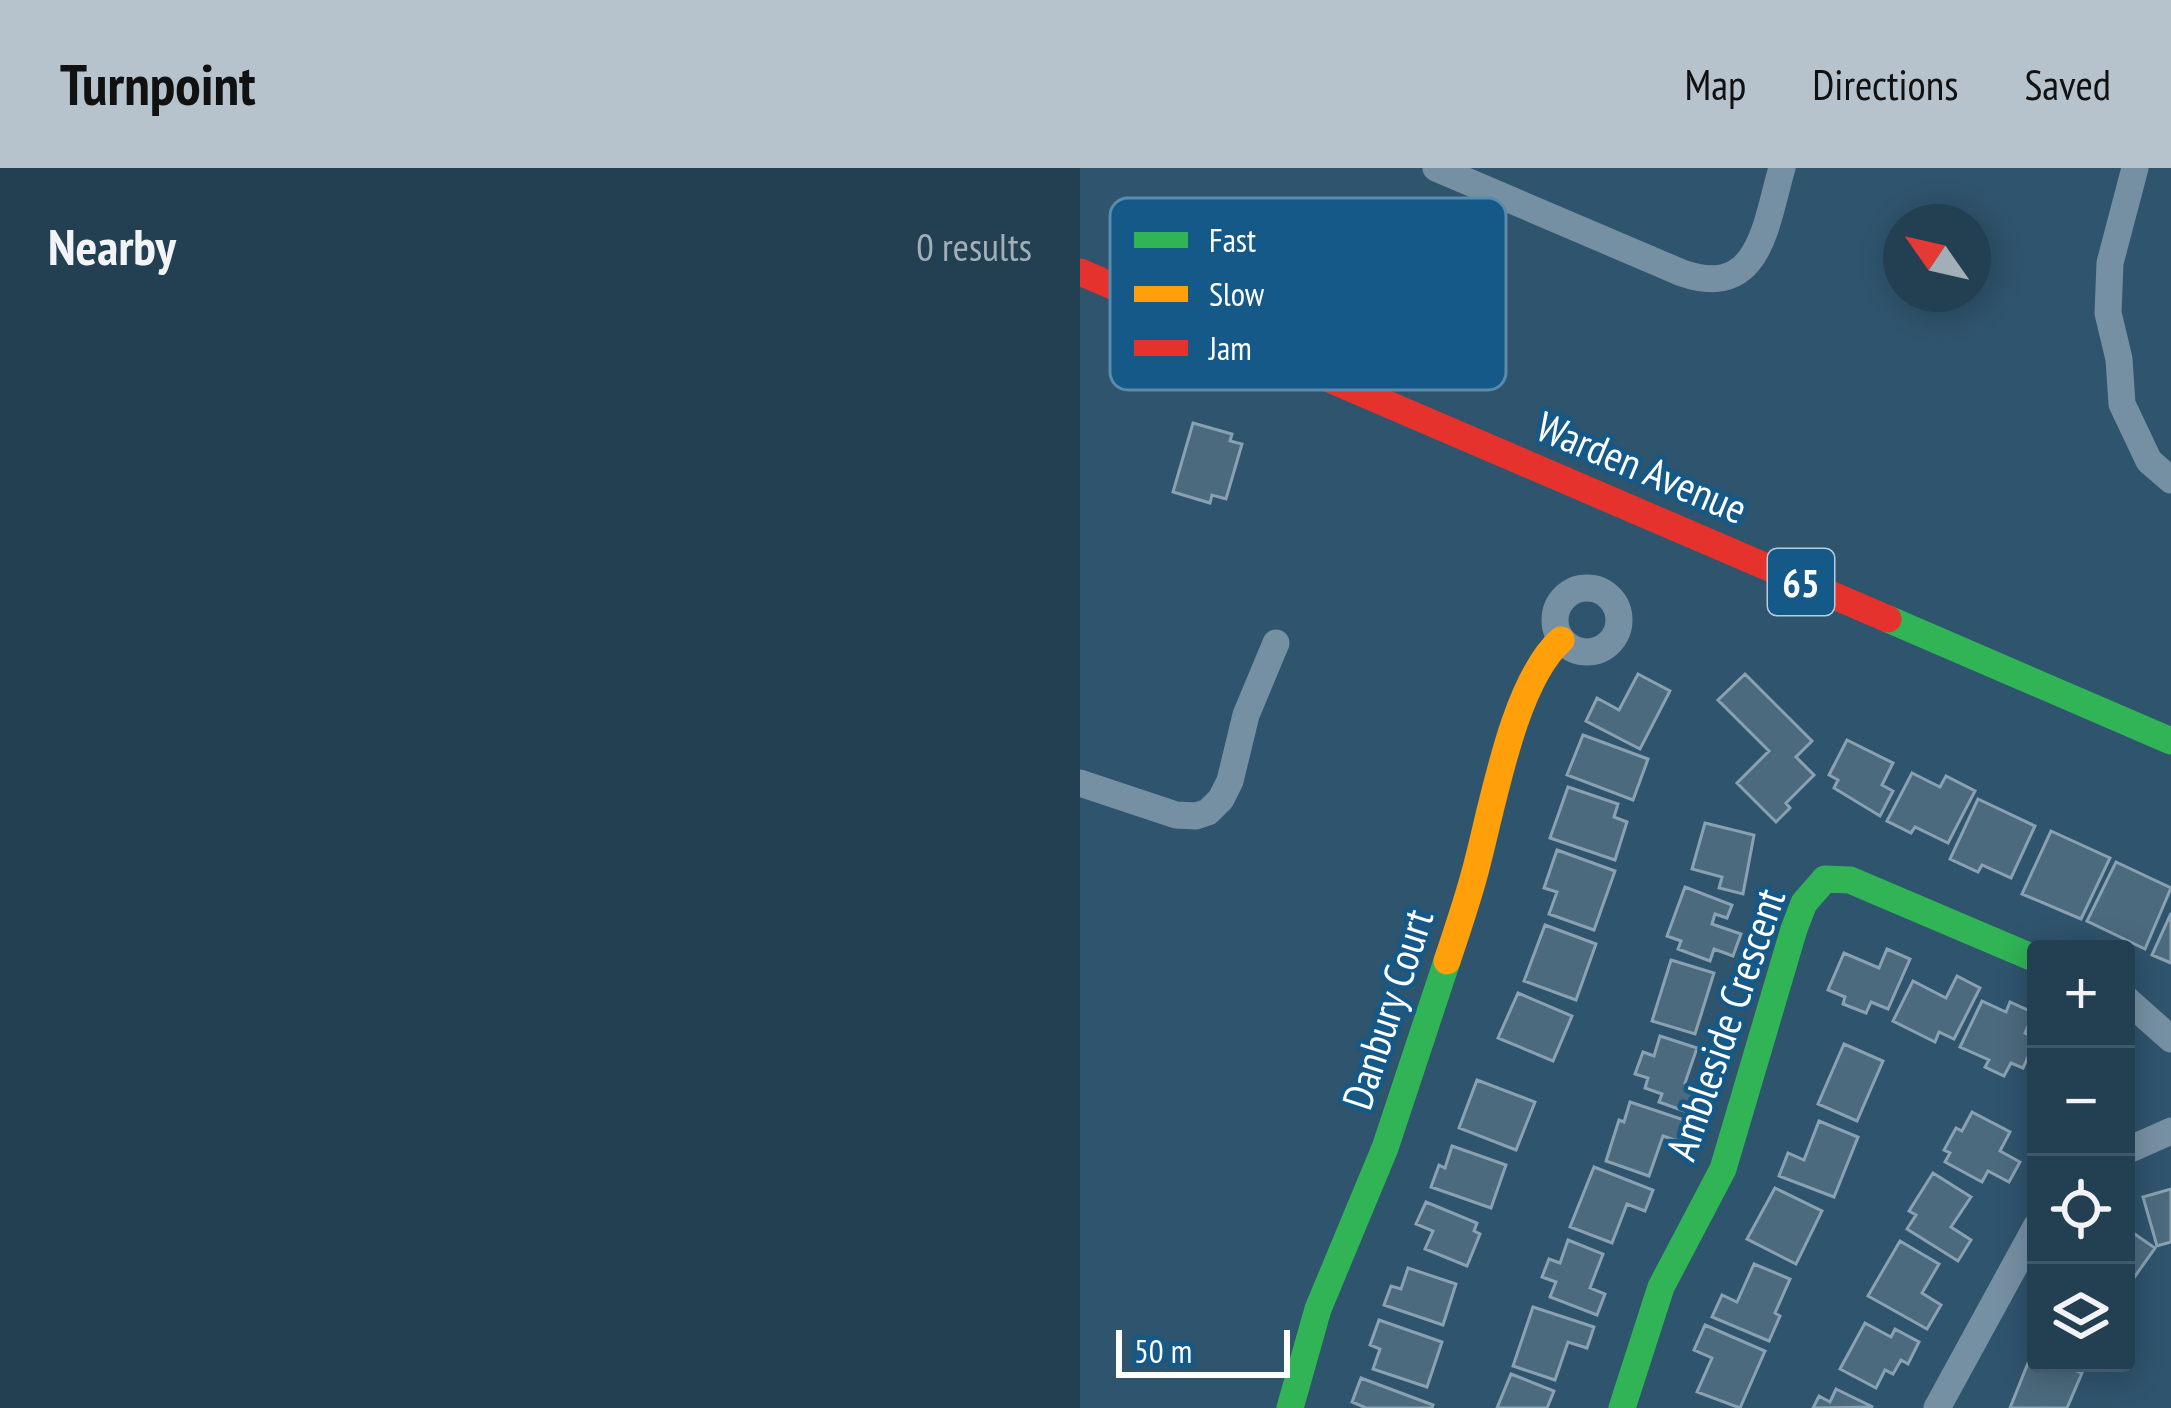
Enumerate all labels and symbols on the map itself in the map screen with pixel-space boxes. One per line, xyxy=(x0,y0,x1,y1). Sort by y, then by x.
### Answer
legend xyxy=(1110,198,1506,390)
north arrow xyxy=(1883,204,1991,312)
text: Fast xyxy=(1209,218,1256,261)
text: Slow xyxy=(1209,272,1265,315)
text: Jam xyxy=(1208,326,1252,369)
street label: Warden Avenue xyxy=(1529,398,1755,536)
road number: 65 xyxy=(1768,549,1834,615)
street label: Ambleside Crescent xyxy=(1653,881,1797,1167)
street label: Danbury Court xyxy=(1329,902,1445,1116)
scale bar xyxy=(1116,1324,1290,1377)

